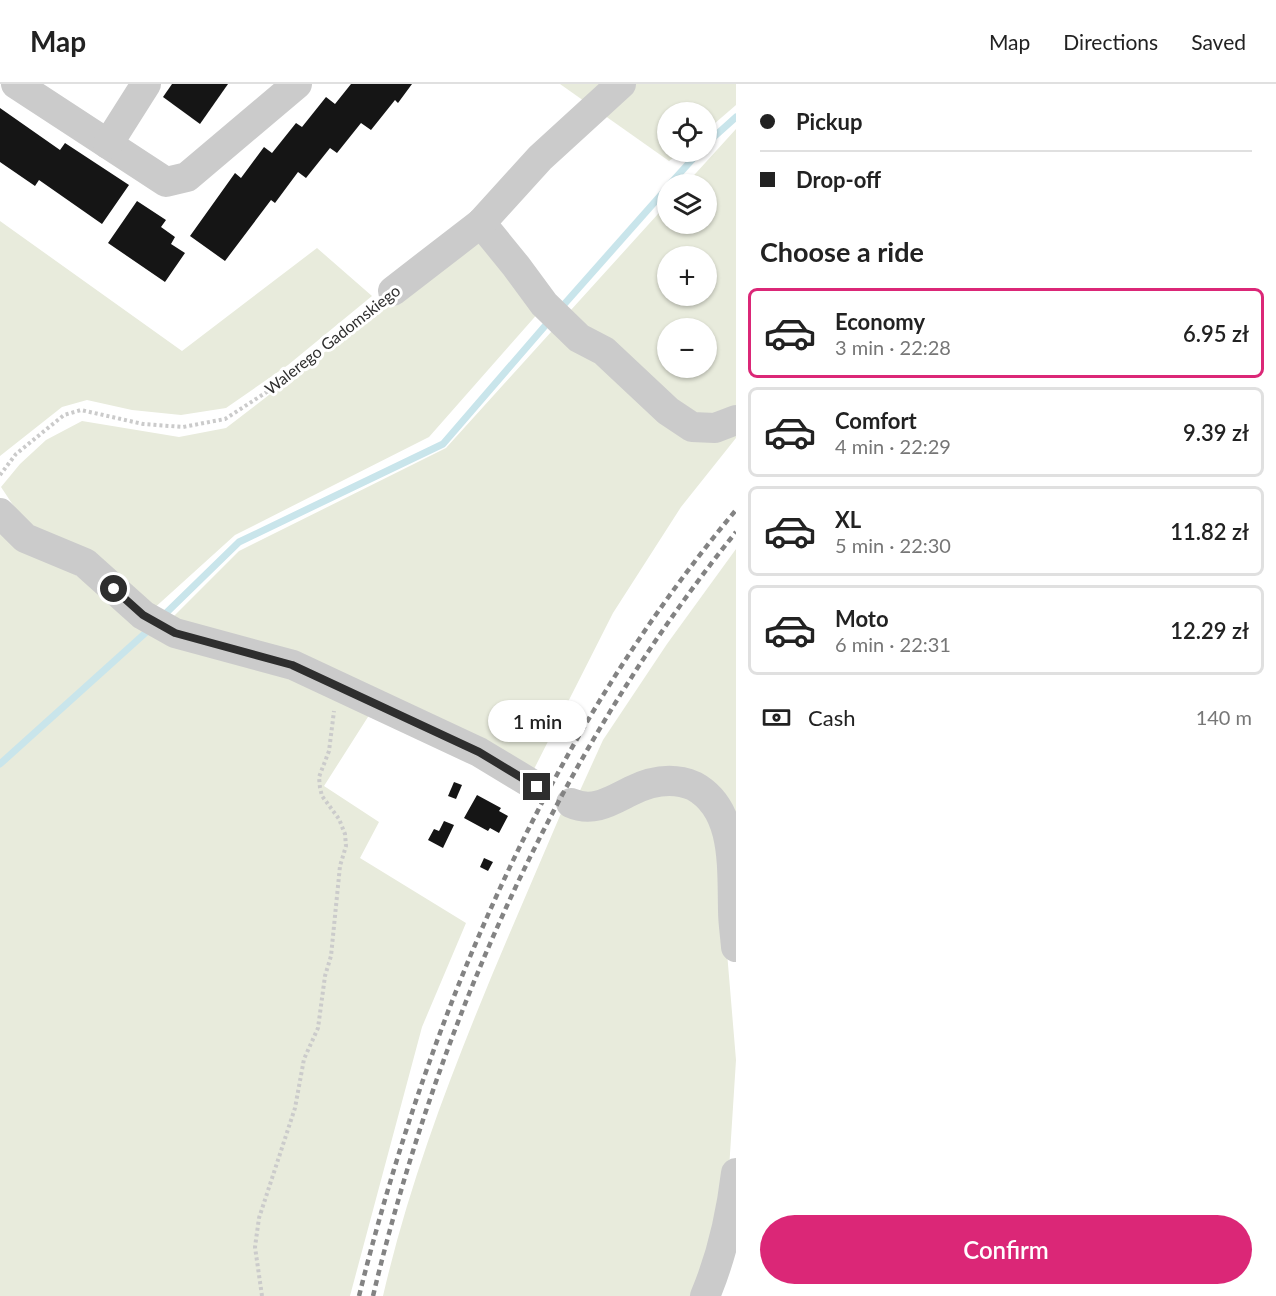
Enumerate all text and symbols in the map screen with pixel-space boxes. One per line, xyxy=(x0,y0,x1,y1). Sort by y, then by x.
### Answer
text: Map xyxy=(30,24,86,58)
text: Map xyxy=(989,29,1030,54)
text: Directions xyxy=(1063,29,1158,54)
text: Saved xyxy=(1191,29,1246,54)
map controls xyxy=(657,102,717,378)
button: locate xyxy=(657,102,717,162)
text: Pickup xyxy=(796,108,862,135)
text: Drop-off xyxy=(796,166,881,193)
button: layers xyxy=(657,174,717,234)
text: Choose a ride xyxy=(760,235,924,268)
button: + xyxy=(657,246,717,306)
street label: Walerego Gadomskiego xyxy=(261,280,403,398)
icon: car xyxy=(763,306,817,360)
text: Economy xyxy=(835,308,925,335)
button: − xyxy=(657,318,717,378)
text: 6.95 zł xyxy=(1183,320,1249,347)
text: 3 min · 22:28 xyxy=(835,335,951,359)
icon: car xyxy=(763,405,817,459)
text: Comfort xyxy=(835,407,917,434)
text: 9.39 zł xyxy=(1183,419,1249,446)
text: 4 min · 22:29 xyxy=(835,434,951,458)
icon: car xyxy=(763,504,817,558)
text: XL xyxy=(835,506,861,533)
text: 11.82 zł xyxy=(1170,518,1249,545)
text: 5 min · 22:30 xyxy=(835,533,951,557)
route start xyxy=(100,575,127,602)
icon: car xyxy=(763,603,817,657)
text: Moto xyxy=(835,605,889,632)
text: 12.29 zł xyxy=(1170,617,1249,644)
text: 6 min · 22:31 xyxy=(835,632,951,656)
callout: 1 min xyxy=(488,700,586,742)
icon: cash xyxy=(760,701,793,734)
text: Cash xyxy=(808,704,855,731)
text: 140 m xyxy=(1196,705,1252,729)
text: 1 min xyxy=(513,709,562,733)
route end xyxy=(523,773,550,800)
button: Confirm xyxy=(760,1215,1252,1284)

